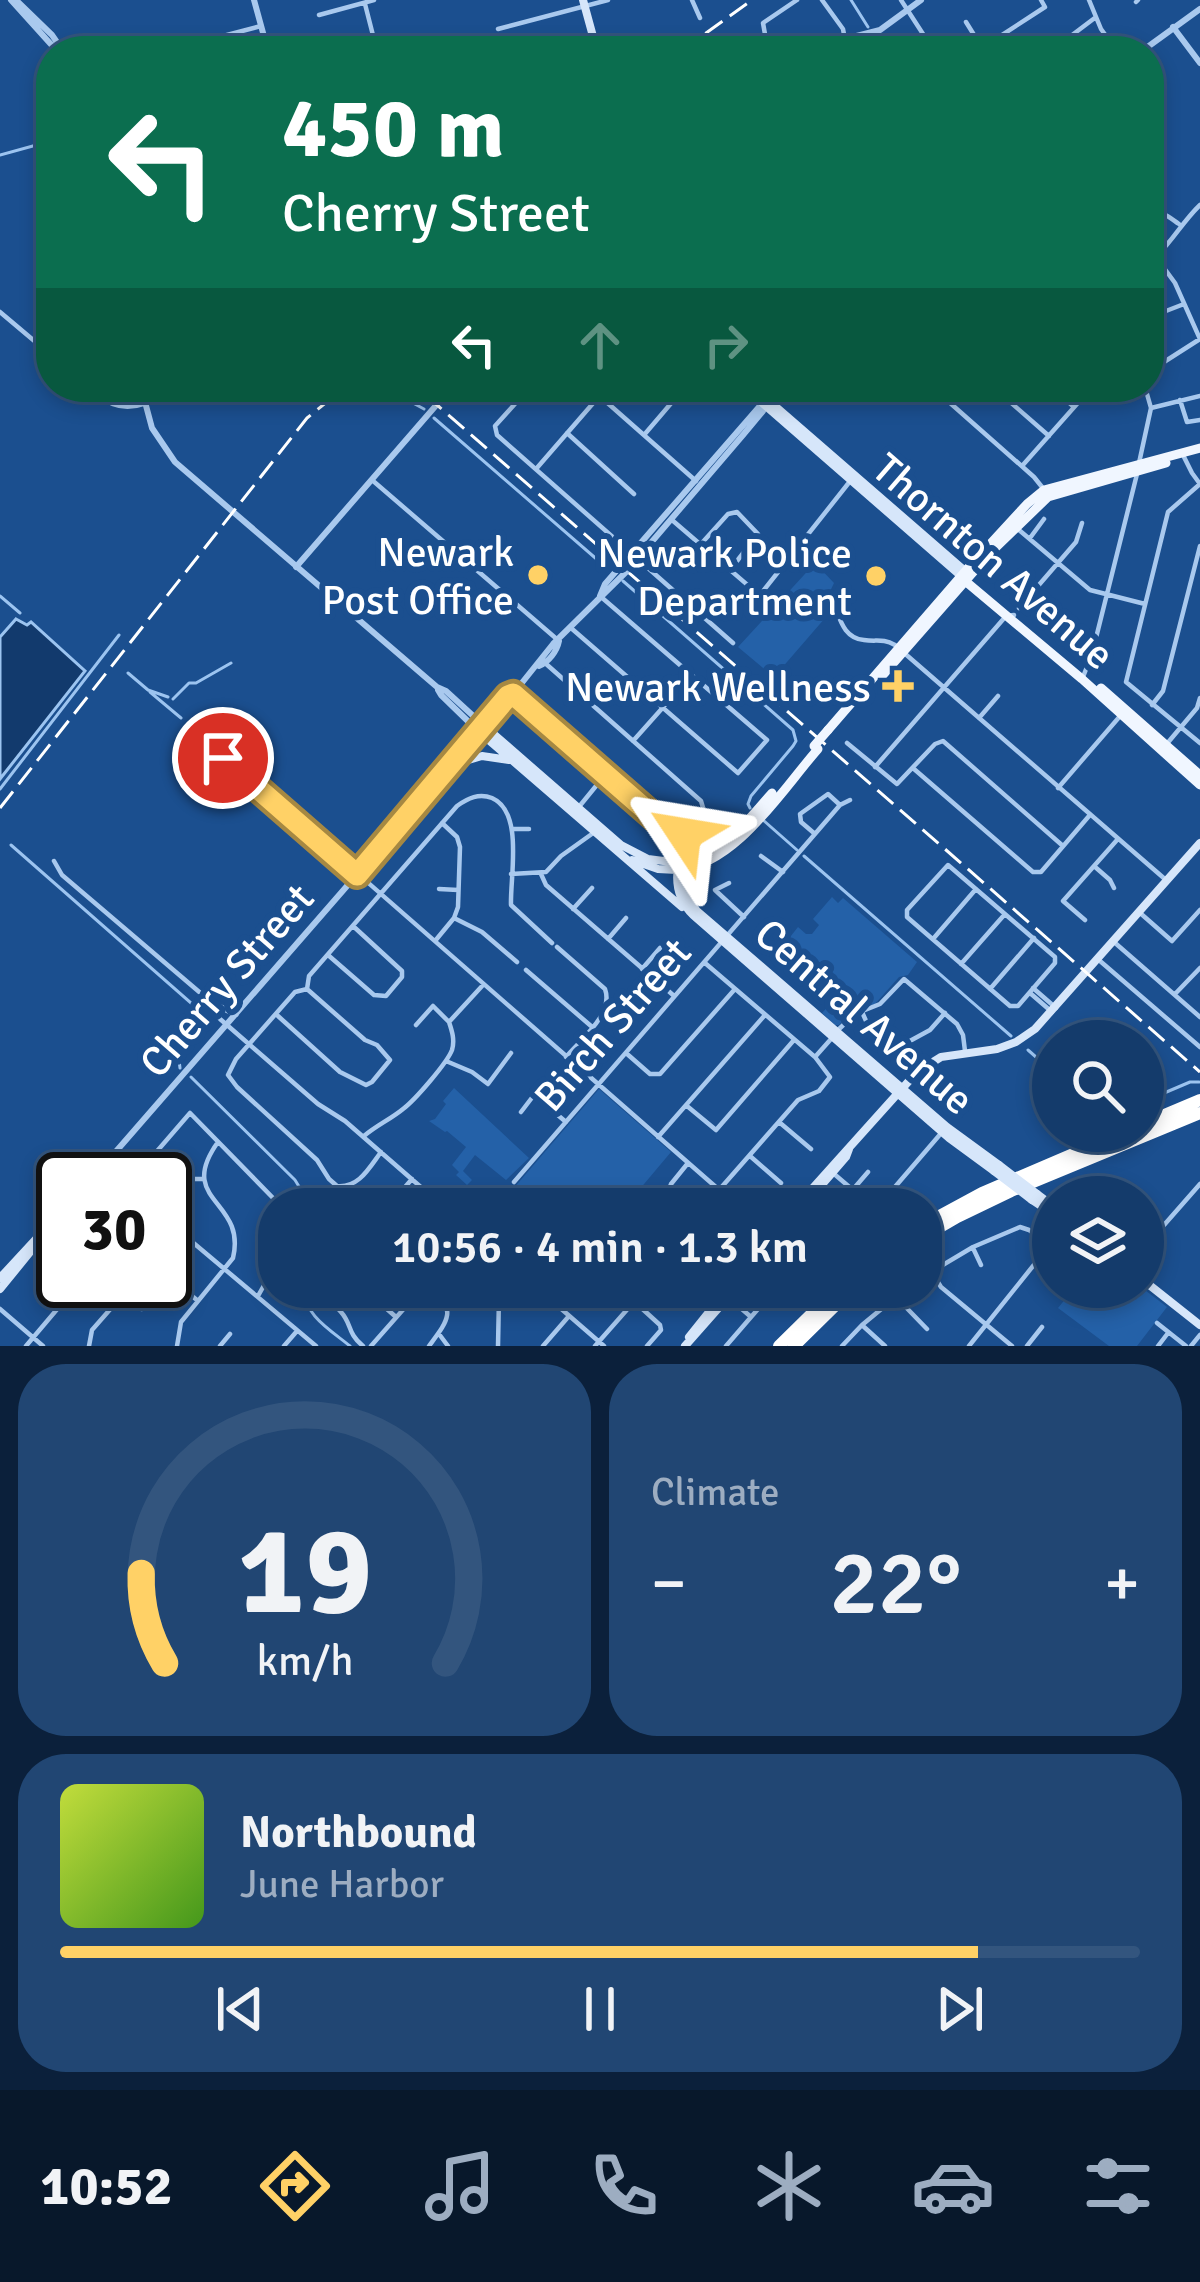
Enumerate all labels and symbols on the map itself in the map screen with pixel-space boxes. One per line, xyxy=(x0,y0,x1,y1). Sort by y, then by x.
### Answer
street label: Thornton Avenue xyxy=(862,443,1124,681)
place label: Newark Post Office xyxy=(322,527,514,626)
place label: Newark Police Department xyxy=(597,528,852,627)
marker: Newark Post Office xyxy=(525,562,551,588)
marker: Newark Police Department xyxy=(863,563,889,589)
place label: Newark Wellness xyxy=(565,662,871,713)
marker: Newark Wellness xyxy=(882,670,914,702)
pin xyxy=(172,707,274,809)
position arrow xyxy=(621,771,747,897)
street label: Cherry Street xyxy=(129,874,325,1088)
street label: Central Avenue xyxy=(744,908,984,1126)
street label: Birch Street xyxy=(524,928,702,1122)
speed limit sign: 30 xyxy=(36,1152,192,1308)

